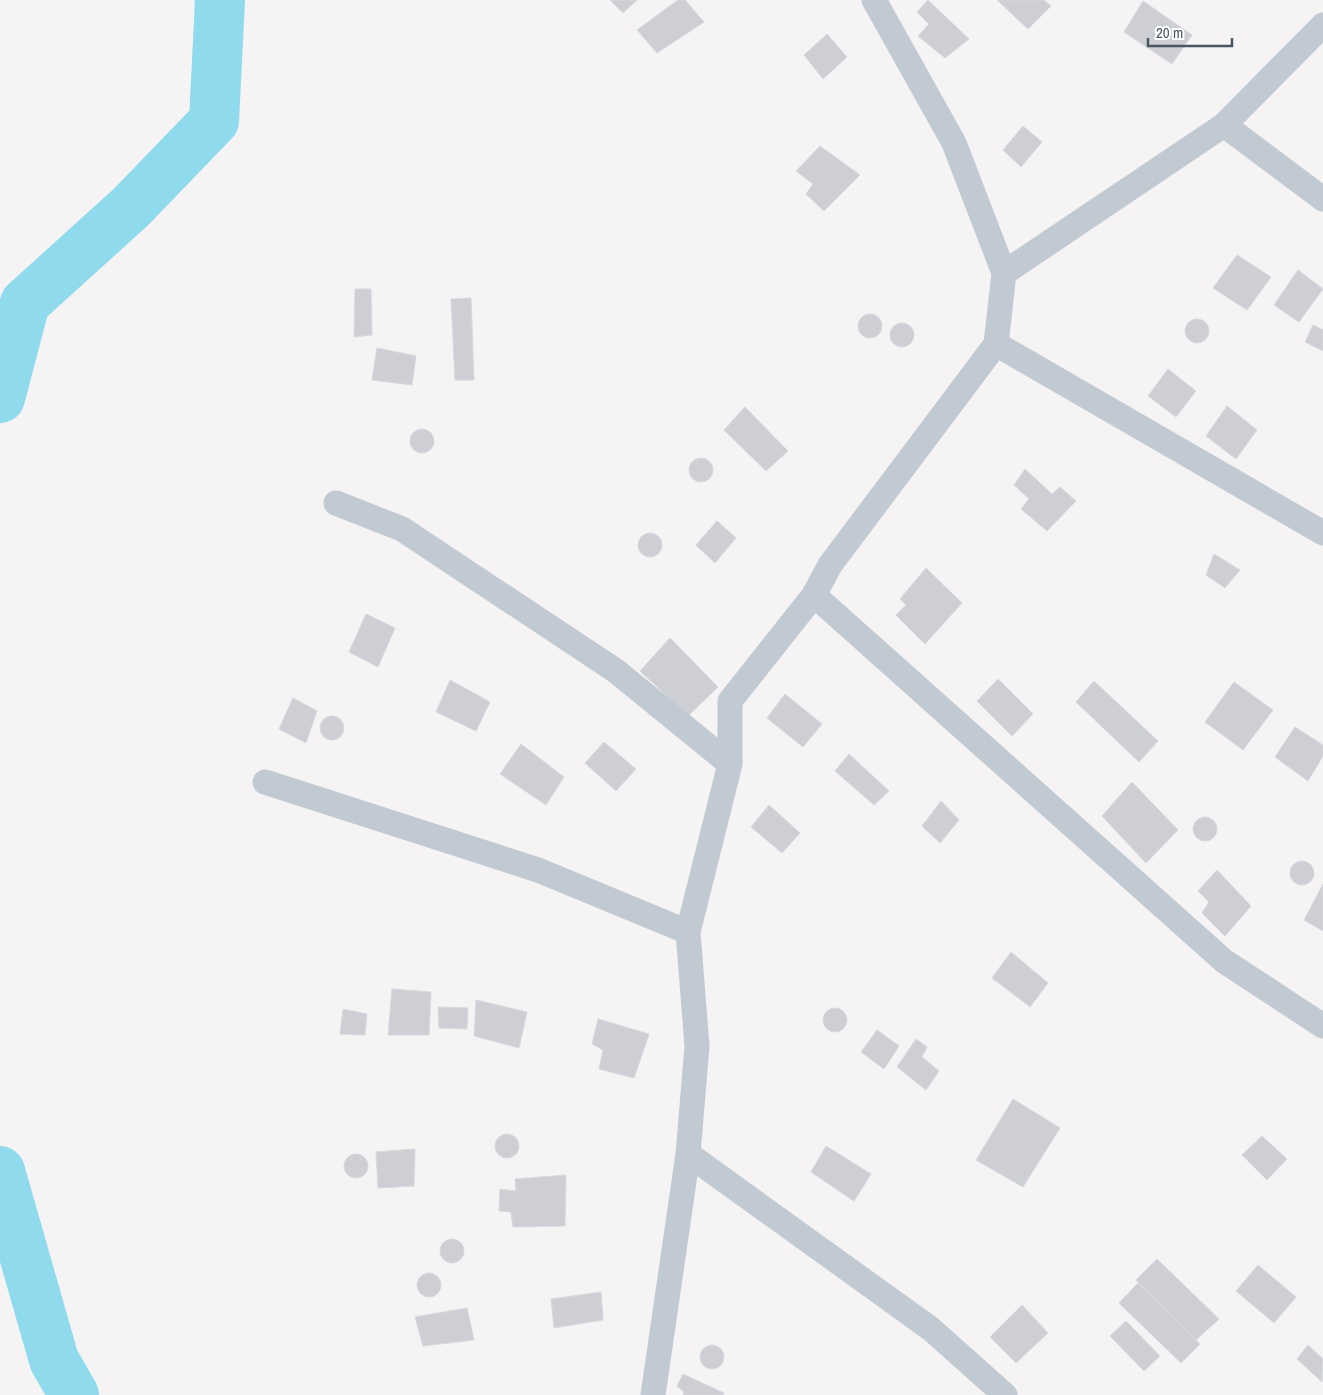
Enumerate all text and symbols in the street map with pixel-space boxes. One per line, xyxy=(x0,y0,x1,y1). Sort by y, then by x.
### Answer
scale bar xyxy=(1148,15,1232,47)
text: 20 m xyxy=(1156,22,1183,43)

